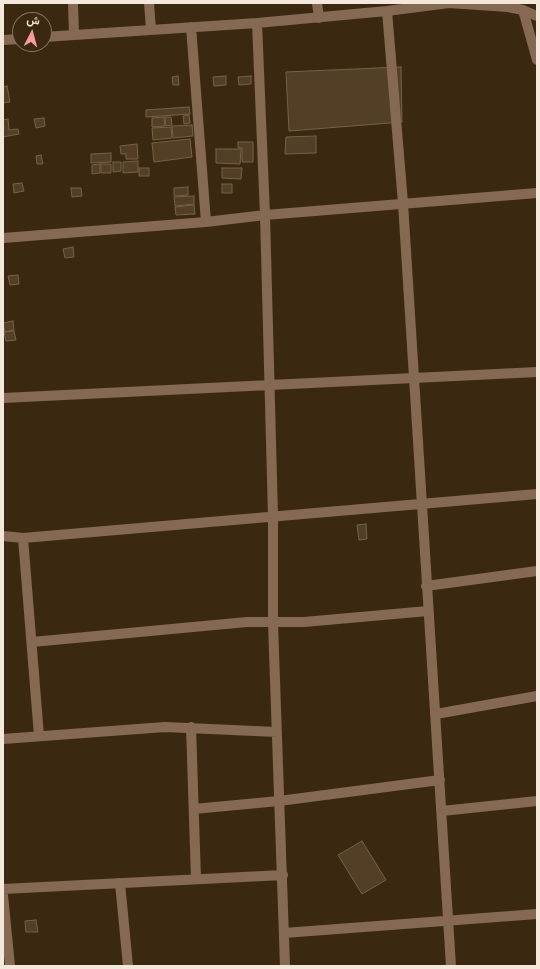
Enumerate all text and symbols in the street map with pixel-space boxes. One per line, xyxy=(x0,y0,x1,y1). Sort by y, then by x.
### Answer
north arrow xyxy=(12,12,52,52)
text: ش xyxy=(26,13,40,28)

